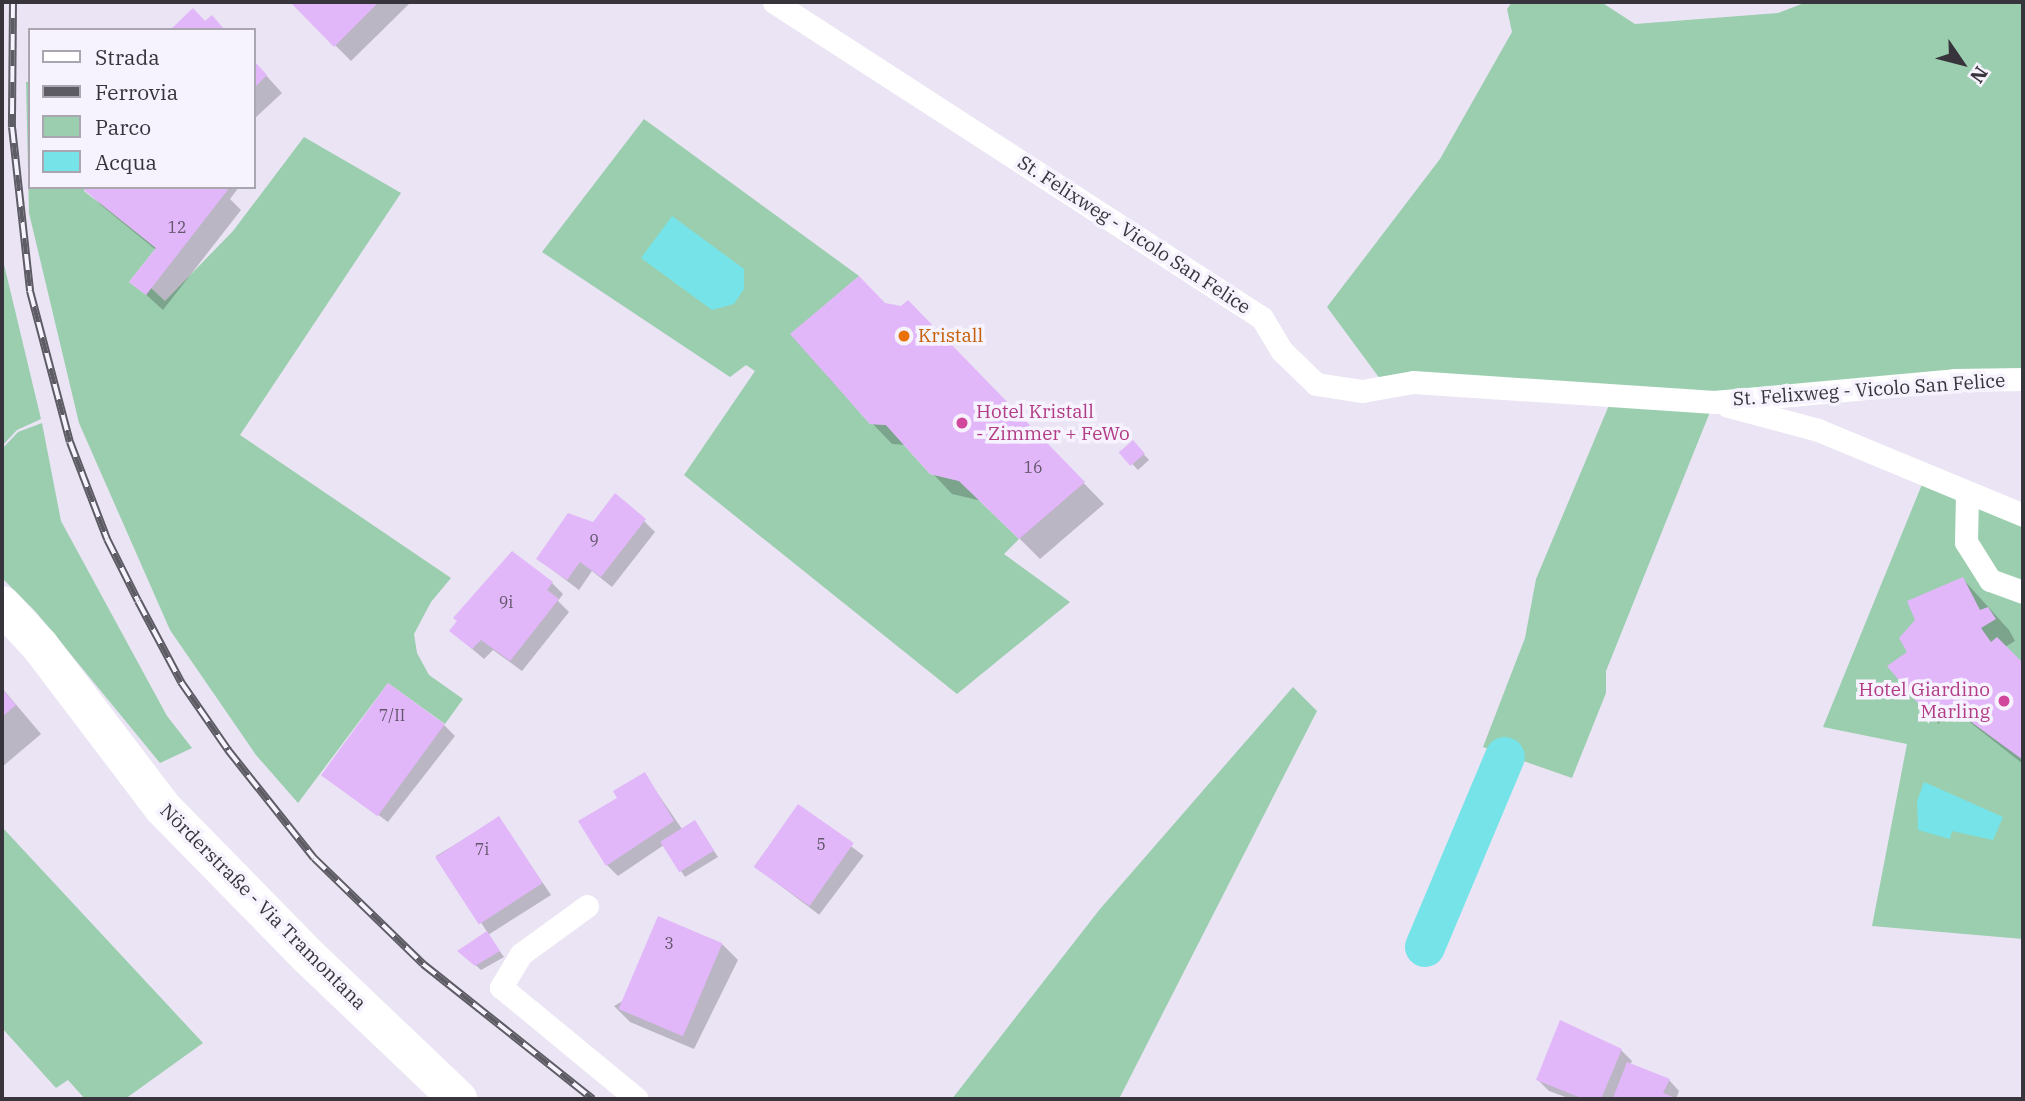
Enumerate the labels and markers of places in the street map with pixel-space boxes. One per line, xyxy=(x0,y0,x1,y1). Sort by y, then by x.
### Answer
place label: Kristall xyxy=(918,325,983,347)
marker: Kristall xyxy=(896,328,912,344)
place label: Hotel Kristall - Zimmer + FeWo xyxy=(976,401,1130,445)
marker: Hotel Kristall - Zimmer + FeWo xyxy=(954,415,970,431)
place label: Hotel Giardino Marling xyxy=(1858,679,1990,723)
marker: Hotel Giardino Marling xyxy=(1996,693,2012,709)

